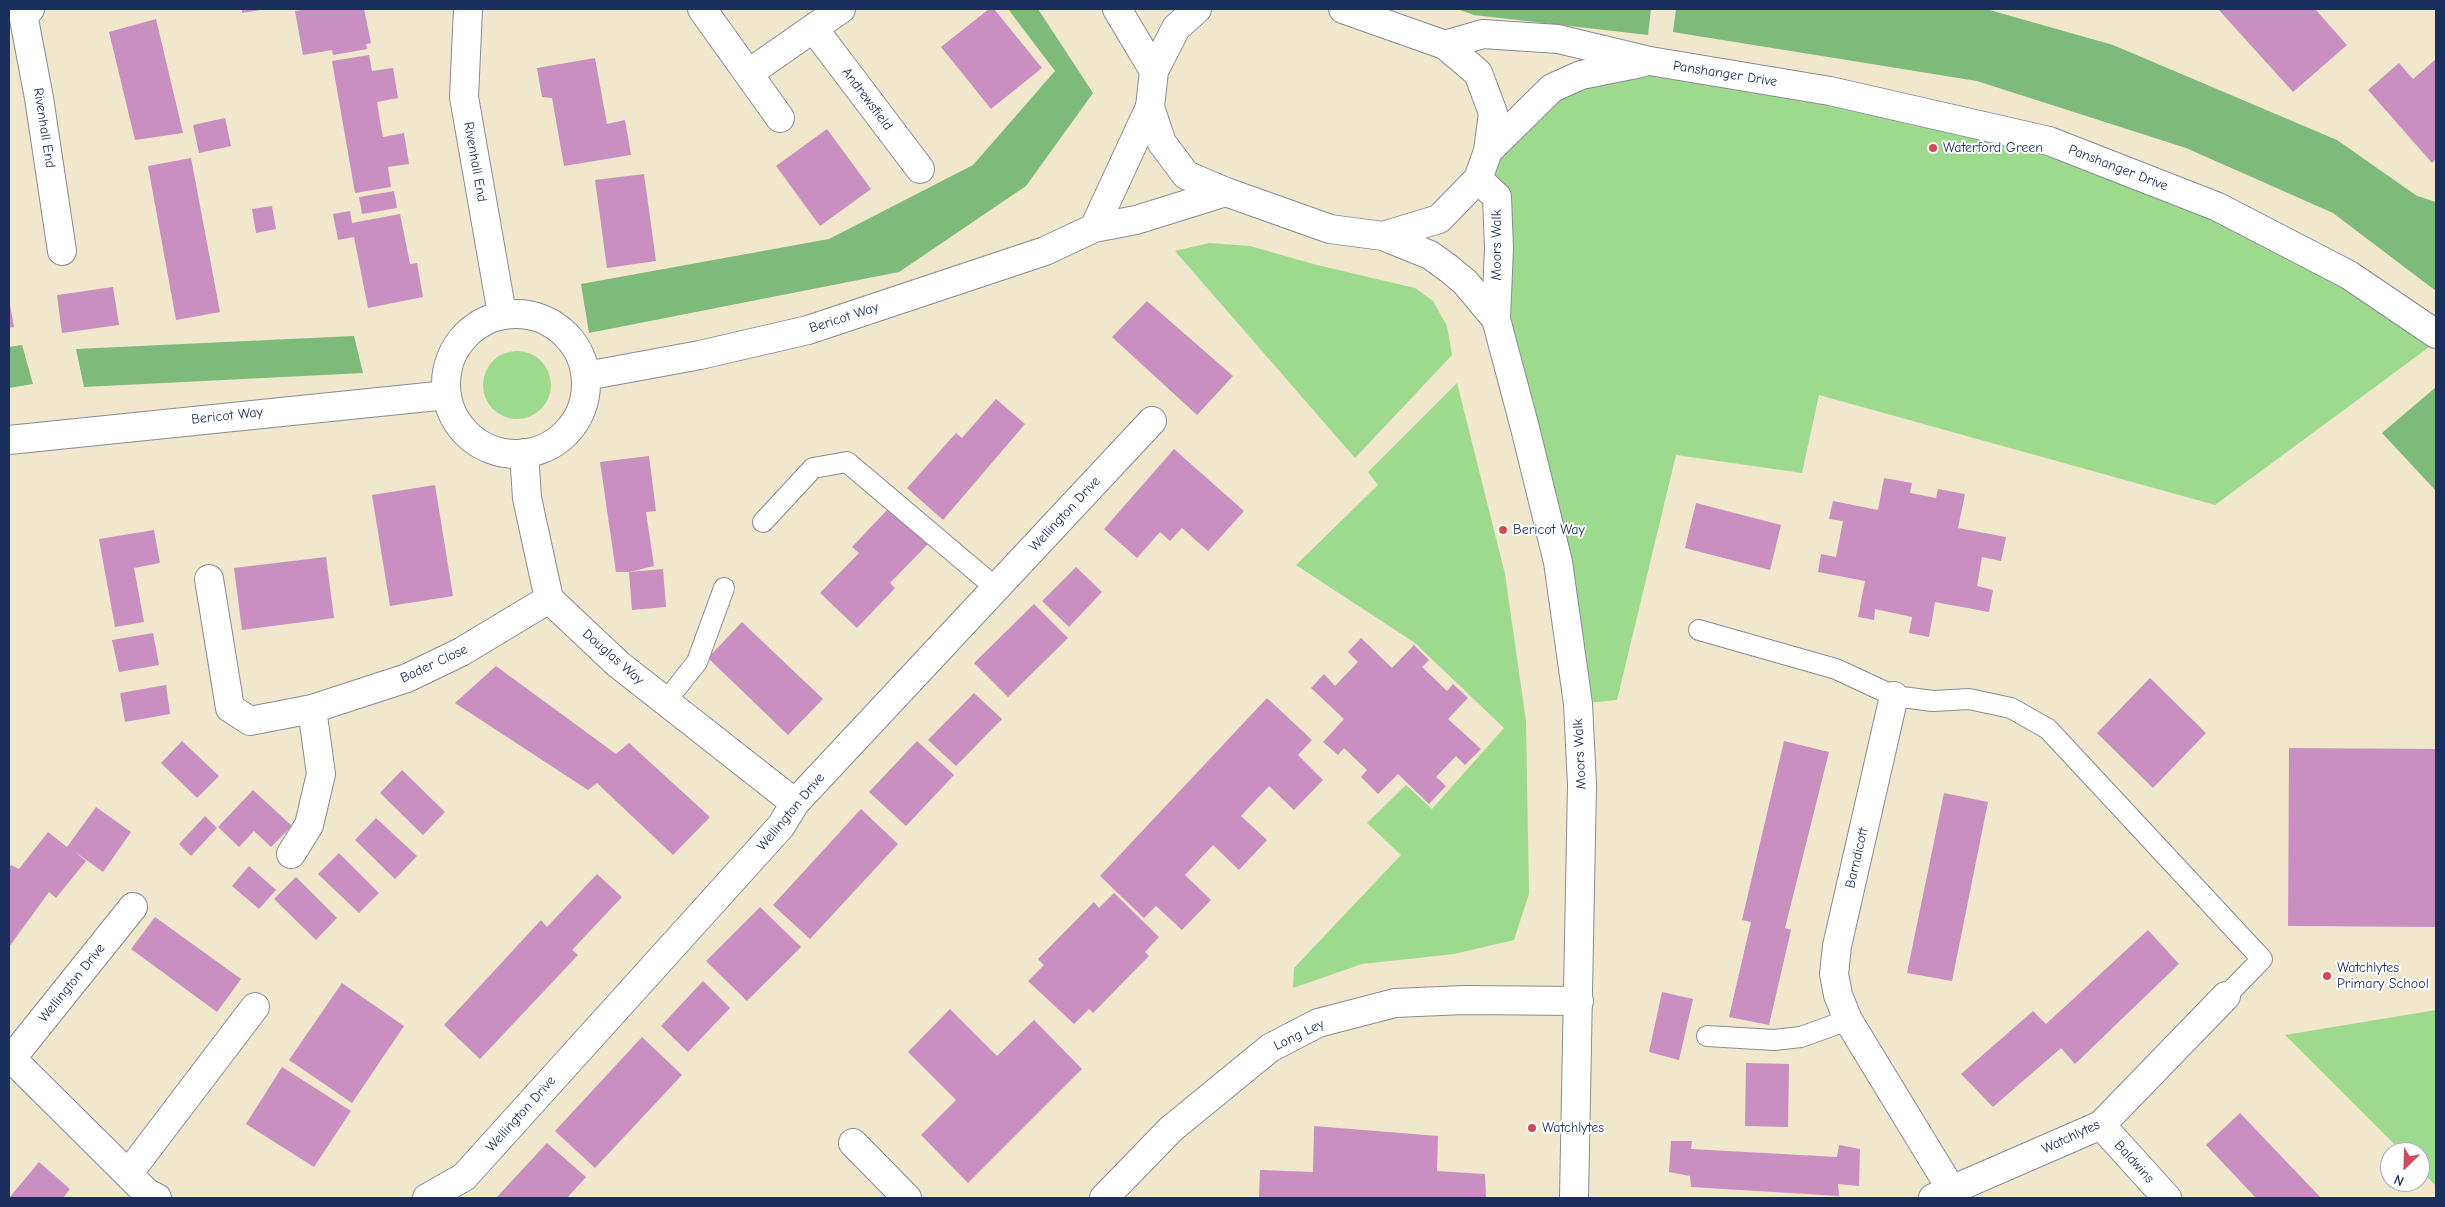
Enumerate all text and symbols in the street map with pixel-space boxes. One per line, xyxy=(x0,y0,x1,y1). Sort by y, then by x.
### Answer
street label: Panshanger Drive xyxy=(1672,57,1778,91)
street label: Andrewsfield xyxy=(838,64,896,134)
street label: Rivenhall End xyxy=(29,87,59,169)
street label: Rivenhall End xyxy=(460,121,490,203)
place label: Waterford Green xyxy=(1943,140,2043,156)
street label: Panshanger Drive xyxy=(2066,141,2170,195)
marker: Waterford Green xyxy=(1927,142,1939,154)
street label: Moors Walk xyxy=(1489,210,1505,280)
street label: Bericot Way xyxy=(807,299,881,337)
street label: Bericot Way xyxy=(190,404,264,428)
street label: Wellington Drive xyxy=(1026,473,1104,555)
place label: Bericot Way xyxy=(1513,522,1585,538)
marker: Bericot Way xyxy=(1497,524,1509,536)
street label: Douglas Way xyxy=(579,626,647,688)
street label: Bader Close xyxy=(398,641,470,687)
street label: Moors Walk xyxy=(1570,718,1590,790)
street label: Wellington Drive xyxy=(754,770,828,854)
street label: Barndicott xyxy=(1842,826,1872,890)
street label: Wellington Drive xyxy=(35,940,109,1026)
place label: Watchlytes Primary School xyxy=(2337,960,2429,992)
marker: Watchlytes Primary School xyxy=(2321,970,2333,982)
street label: Long Ley xyxy=(1271,1016,1327,1054)
street label: Wellington Drive xyxy=(483,1073,559,1155)
street label: Watchlytes xyxy=(2039,1116,2103,1158)
place label: Watchlytes xyxy=(1542,1120,1604,1136)
marker: Watchlytes xyxy=(1526,1122,1538,1134)
street label: Baldwins xyxy=(2111,1137,2157,1187)
north arrow xyxy=(2380,1142,2430,1192)
text: N xyxy=(2391,1171,2407,1190)

